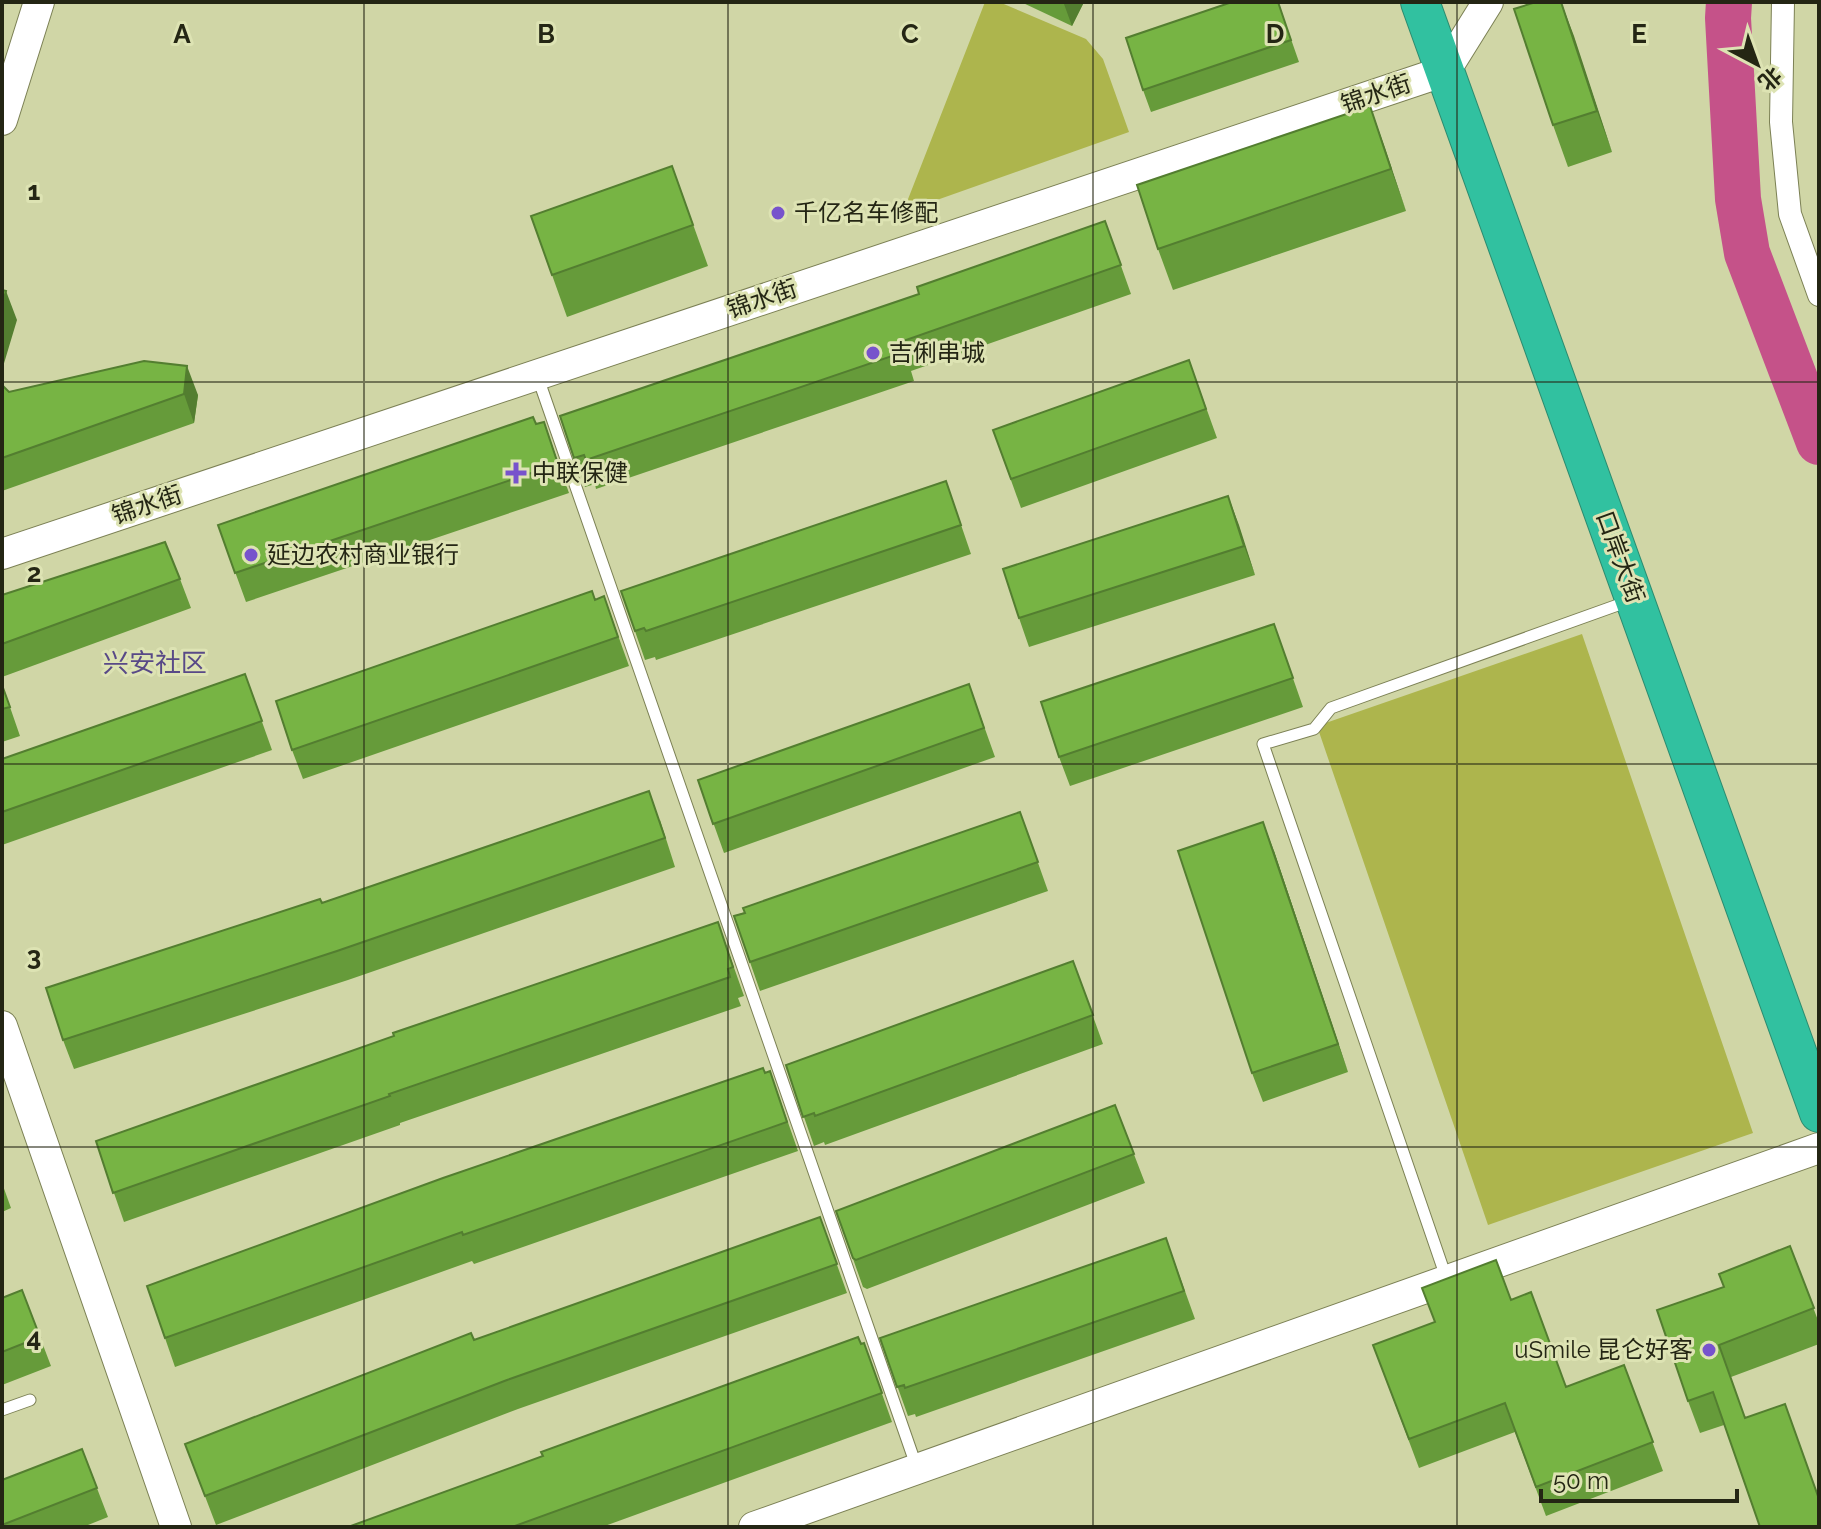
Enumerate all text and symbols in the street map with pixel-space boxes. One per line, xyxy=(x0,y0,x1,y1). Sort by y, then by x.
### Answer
text: A xyxy=(173,19,191,49)
text: B xyxy=(537,19,555,49)
text: C xyxy=(901,19,919,49)
text: D xyxy=(1266,19,1284,49)
text: E xyxy=(1631,19,1647,49)
north arrow xyxy=(1717,24,1797,104)
text: 北 xyxy=(1753,62,1787,96)
street label: 锦水街 xyxy=(1337,68,1415,119)
text: 1 xyxy=(28,176,41,206)
place label: 千亿名车修配 xyxy=(794,198,938,227)
marker: 千亿名车修配 xyxy=(769,204,787,222)
street label: 锦水街 xyxy=(723,273,801,324)
place label: 吉俐串城 xyxy=(889,338,985,367)
marker: 吉俐串城 xyxy=(864,344,882,362)
place label: 中联保健 xyxy=(532,458,628,487)
marker: 中联保健 xyxy=(507,464,525,482)
street label: 锦水街 xyxy=(108,479,186,530)
street label: 口岸大街 xyxy=(1590,507,1651,607)
place label: 延边农村商业银行 xyxy=(267,540,459,569)
marker: 延边农村商业银行 xyxy=(242,546,260,564)
text: 2 xyxy=(27,558,41,588)
district label: 兴安社区 xyxy=(103,648,207,678)
text: 3 xyxy=(27,941,41,971)
text: 4 xyxy=(27,1323,41,1353)
place label: uSmile 昆仑好客 xyxy=(1514,1335,1693,1364)
marker: uSmile 昆仑好客 xyxy=(1700,1341,1718,1359)
scale bar xyxy=(1541,1453,1737,1503)
text: 50 m xyxy=(1553,1466,1609,1495)

